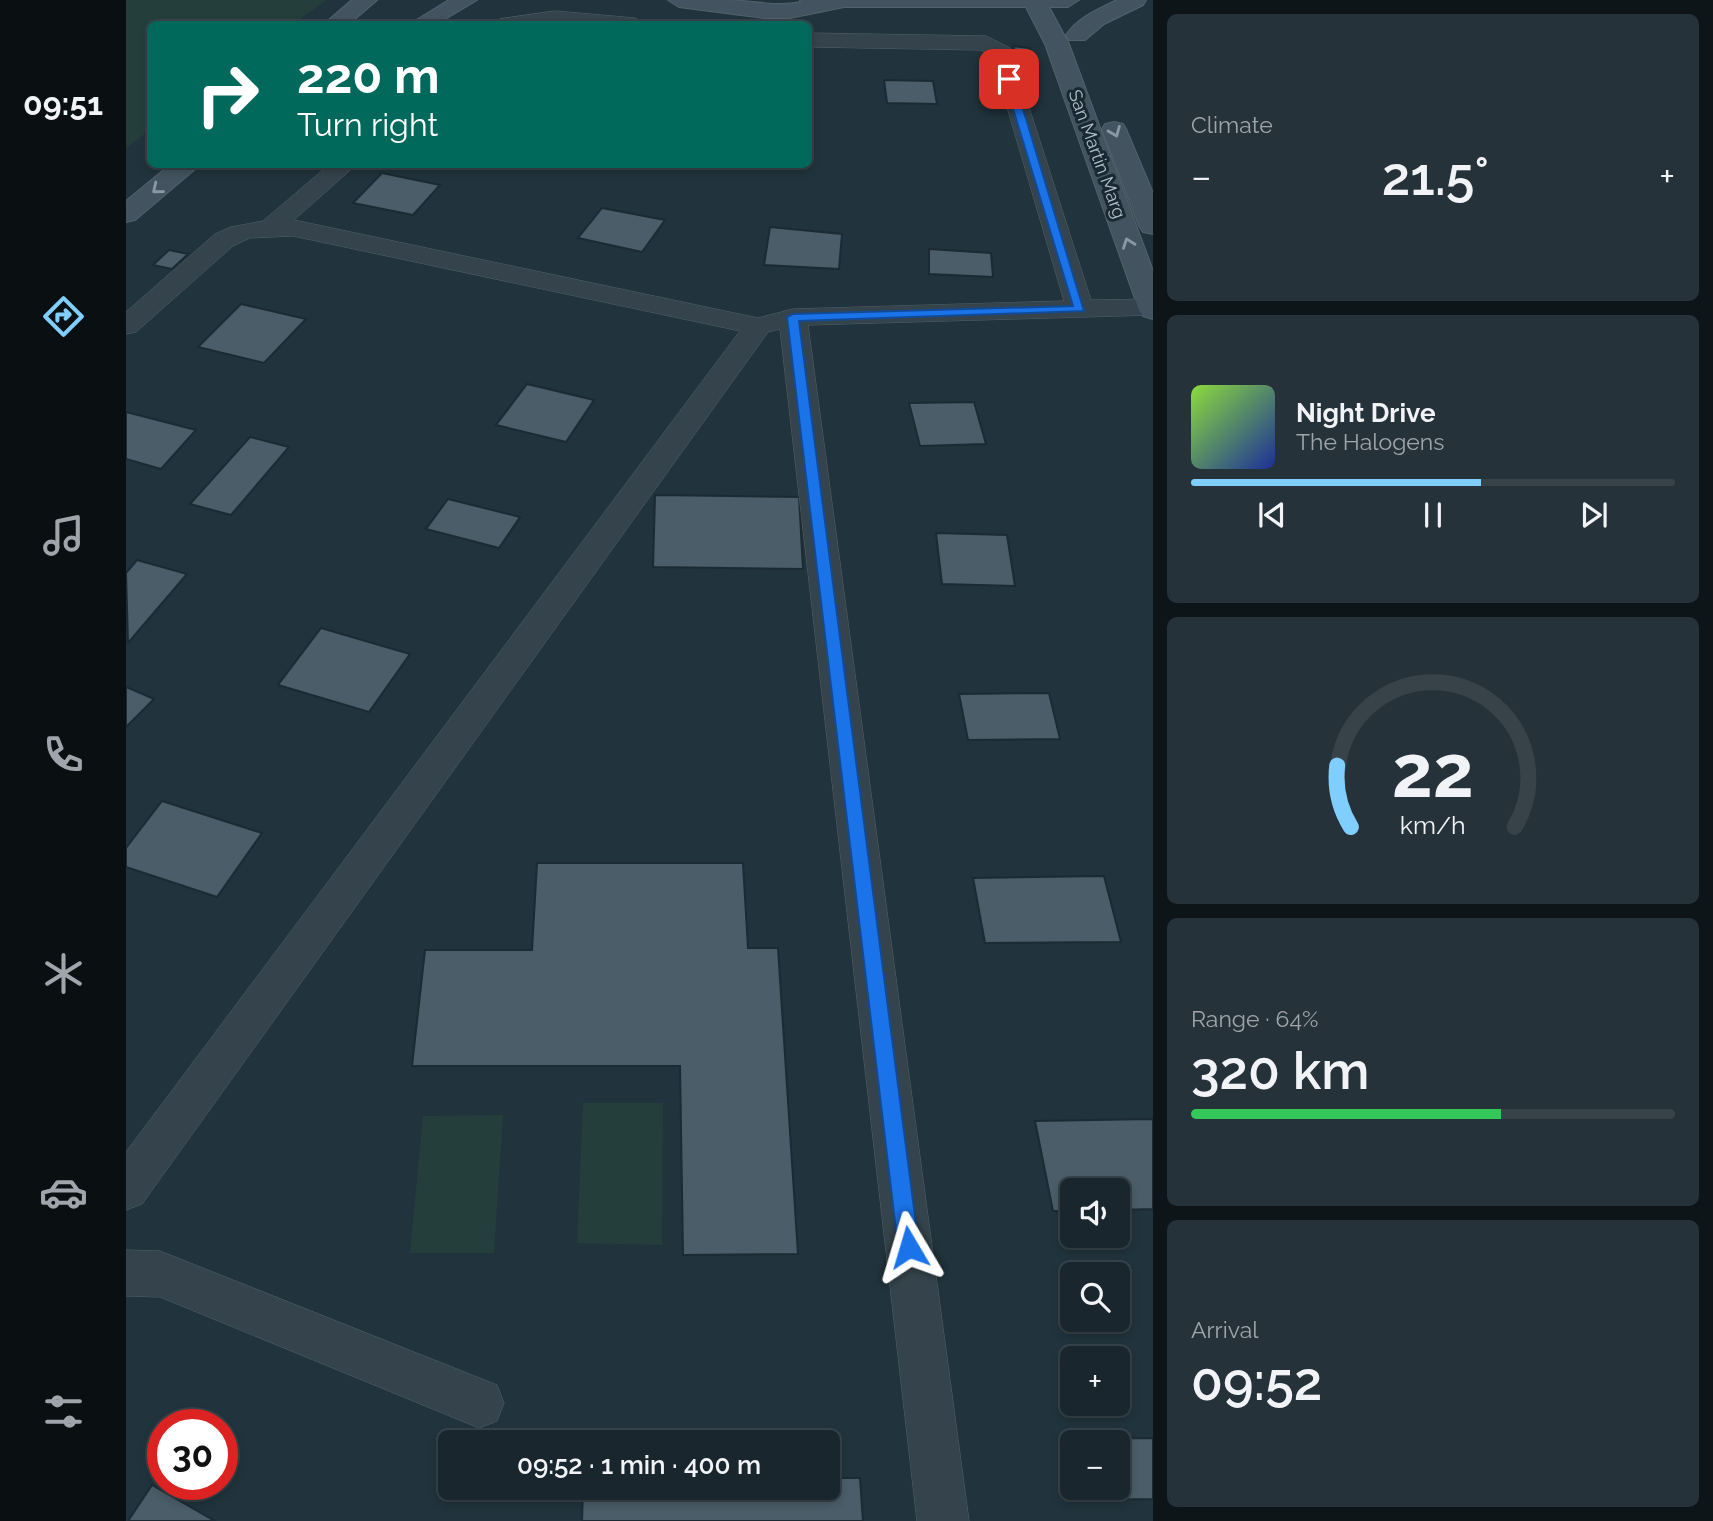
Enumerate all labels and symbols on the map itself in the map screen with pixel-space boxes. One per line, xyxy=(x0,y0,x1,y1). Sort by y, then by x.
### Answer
pin xyxy=(979,49,1039,109)
street label: San Martin Marg xyxy=(1064,87,1130,221)
one-way arrow xyxy=(1107,125,1121,137)
one-way arrow xyxy=(152,181,165,193)
one-way arrow xyxy=(1123,237,1137,249)
position arrow xyxy=(872,1210,946,1284)
speed limit sign: 30 xyxy=(147,1409,238,1500)

